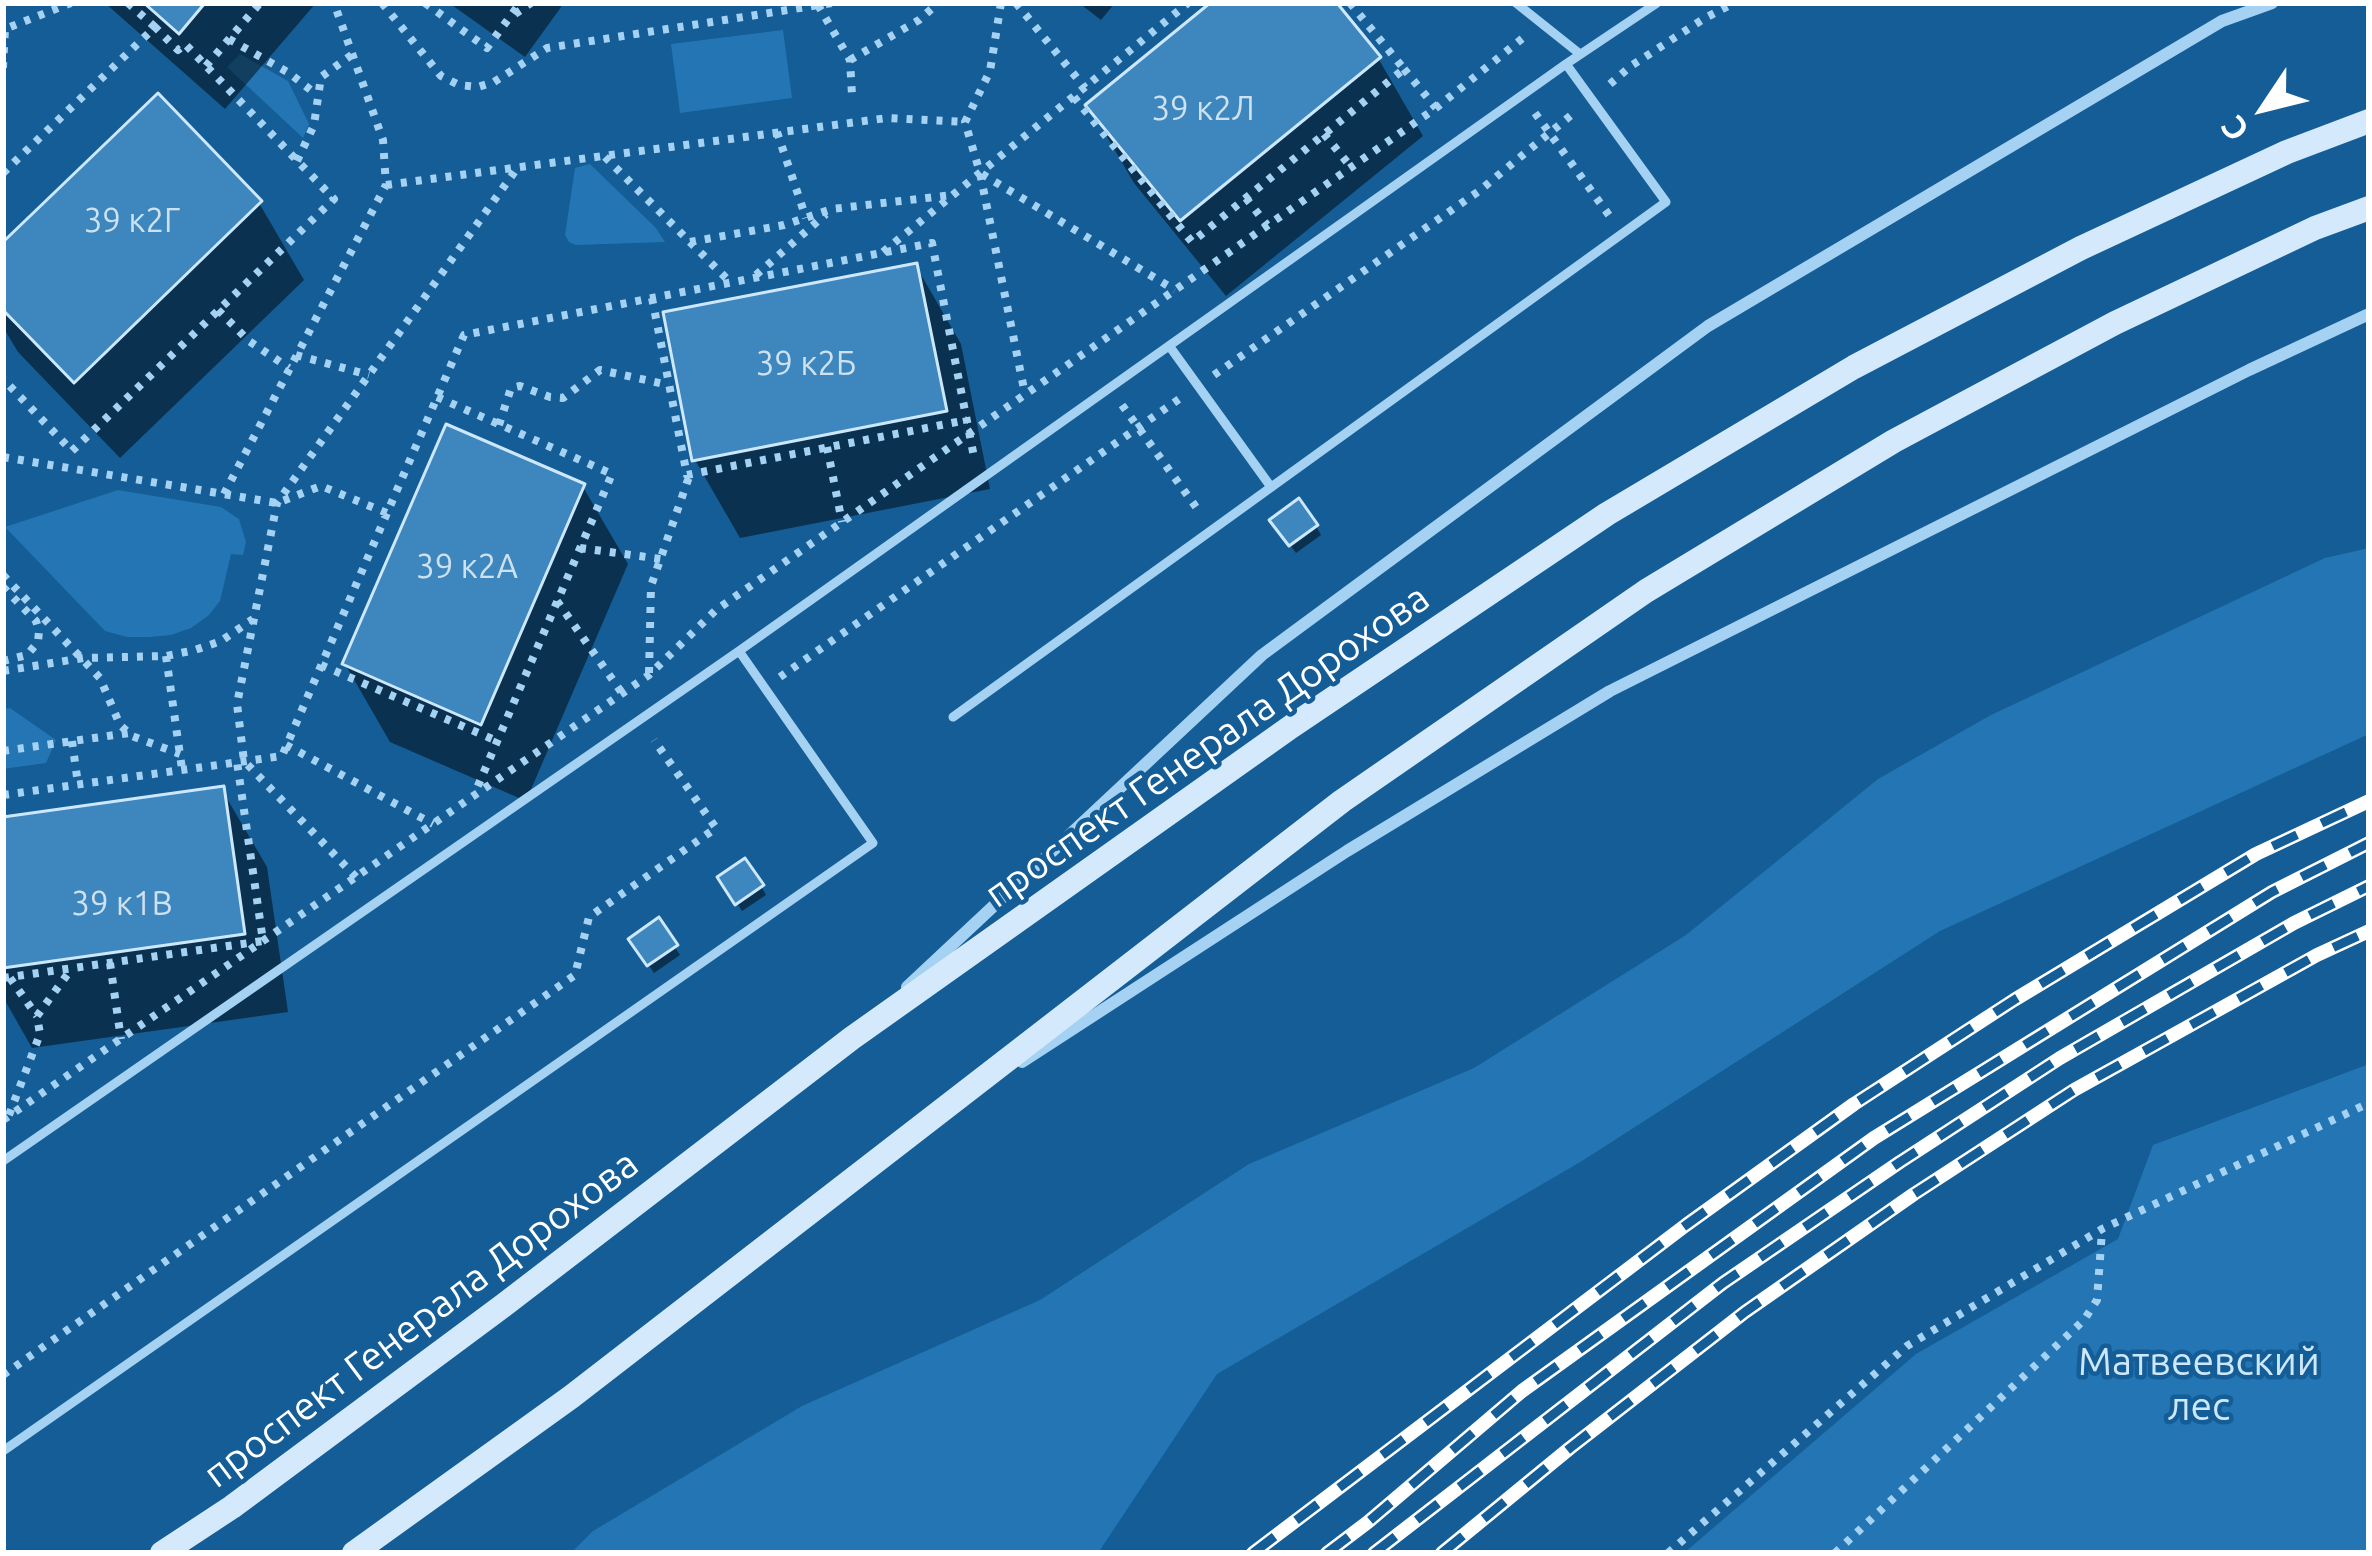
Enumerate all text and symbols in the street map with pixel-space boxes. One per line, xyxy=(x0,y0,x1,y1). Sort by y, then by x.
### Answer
north arrow xyxy=(2204,48,2324,168)
house number: 39 к2Л xyxy=(1151,89,1255,129)
text: С xyxy=(2213,110,2255,148)
house number: 39 к2Г xyxy=(84,201,180,241)
house number: 39 к2Б xyxy=(756,344,856,384)
house number: 39 к2А xyxy=(416,547,518,587)
street label: проспект Генерала Дорохова xyxy=(976,574,1438,918)
house number: 39 к1В xyxy=(71,884,173,924)
street label: проспект Генерала Дорохова xyxy=(195,1140,647,1498)
park label: Матвеевский лес xyxy=(2078,1339,2320,1430)

